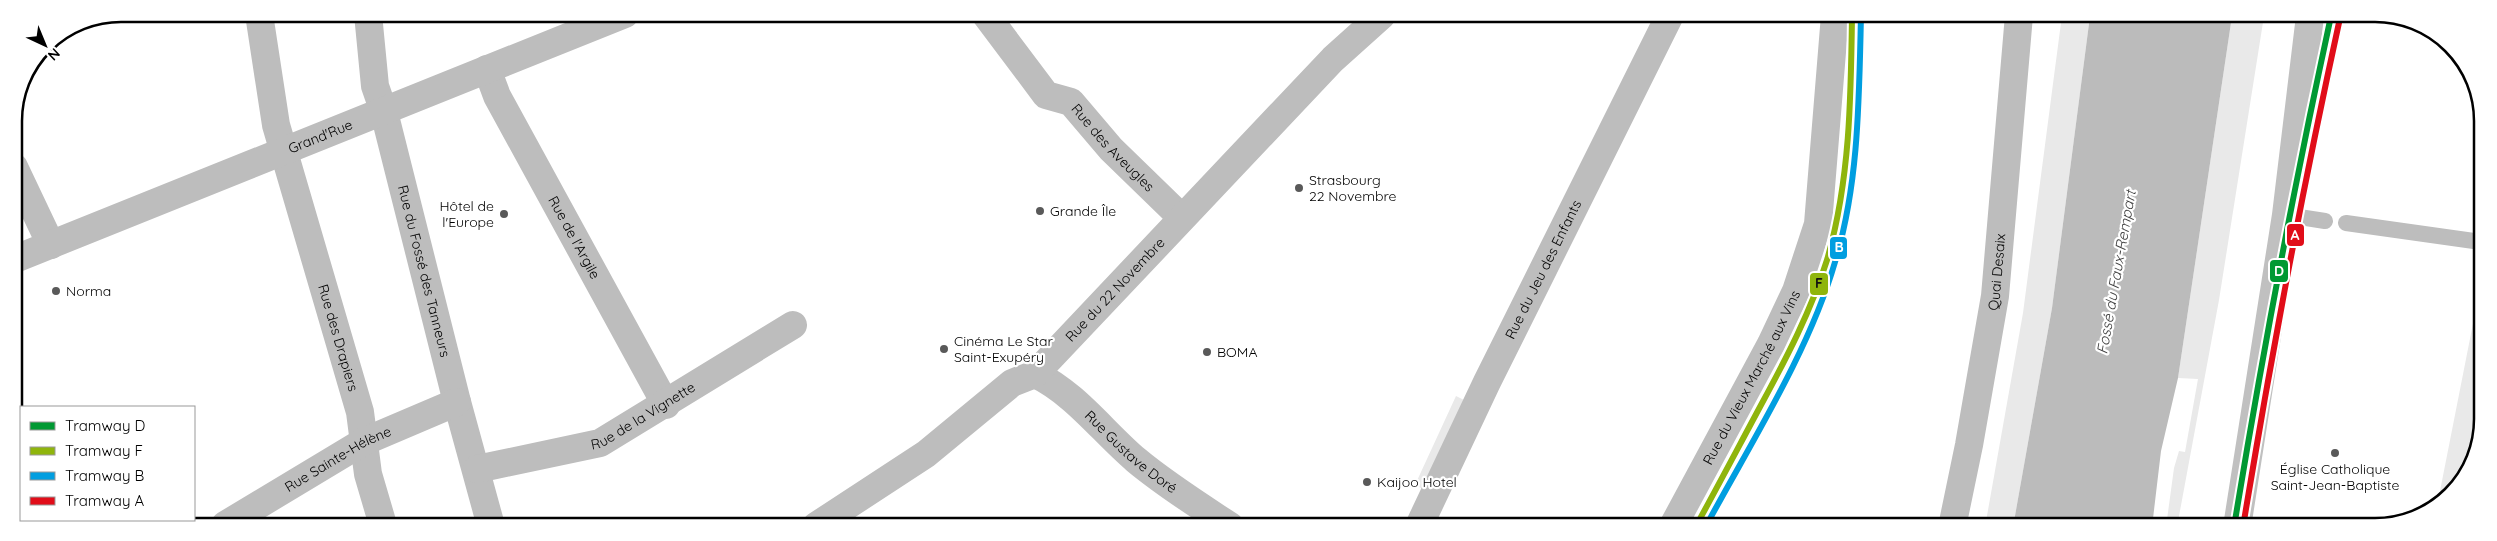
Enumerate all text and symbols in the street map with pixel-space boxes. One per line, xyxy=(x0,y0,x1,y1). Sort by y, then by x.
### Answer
north arrow xyxy=(20,20,70,70)
text: N xyxy=(44,44,64,64)
street label: Rue des Aveugles xyxy=(1067,100,1158,195)
street label: Grand'Rue xyxy=(285,115,355,157)
place label: Strasbourg 22 Novembre xyxy=(1309,171,1396,205)
marker: Strasbourg 22 Novembre xyxy=(1293,182,1305,194)
street label: Rue du Fossé des Tanneurs xyxy=(394,183,454,359)
water label: Fossé du Faux-Rempart xyxy=(2092,187,2140,355)
street label: Rue de l'Argile xyxy=(544,193,604,282)
place label: Hôtel de l'Europe xyxy=(439,197,494,231)
street label: Rue du Jeu des Enfants xyxy=(1501,197,1585,342)
place label: Grande Île xyxy=(1050,202,1116,220)
marker: Grande Île xyxy=(1034,205,1046,217)
marker: Hôtel de l'Europe xyxy=(498,208,510,220)
line badge: A xyxy=(2286,223,2305,247)
text: A xyxy=(2291,226,2300,244)
street label: Quai Desaix xyxy=(1984,233,2009,312)
street label: Rue du 22 Novembre xyxy=(1061,234,1169,345)
line badge: B xyxy=(1829,236,1848,260)
text: B xyxy=(1834,238,1844,256)
line badge: D xyxy=(2269,259,2289,283)
text: D xyxy=(2274,262,2284,280)
line badge: F xyxy=(1809,272,1829,296)
text: F xyxy=(1815,274,1823,292)
place label: Norma xyxy=(66,282,111,300)
street label: Rue des Drapiers xyxy=(314,282,362,394)
marker: Norma xyxy=(50,285,62,297)
street label: Rue du Vieux Marché aux Vins xyxy=(1699,287,1804,468)
place label: Cinéma Le Star Saint-Exupéry xyxy=(954,332,1053,366)
marker: Cinéma Le Star Saint-Exupéry xyxy=(938,343,950,355)
place label: BOMA xyxy=(1217,343,1257,361)
marker: BOMA xyxy=(1201,346,1213,358)
street label: Rue de la Vignette xyxy=(589,378,699,454)
legend xyxy=(20,406,195,521)
street label: Rue Gustave Doré xyxy=(1081,406,1181,497)
text: Tramway D xyxy=(65,416,146,435)
street label: Rue Sainte-Hélène xyxy=(281,422,394,496)
text: Tramway F xyxy=(65,441,143,460)
marker: Église Catholique Saint-Jean-Baptiste xyxy=(2329,447,2341,459)
place label: Église Catholique Saint-Jean-Baptiste xyxy=(2271,460,2399,494)
text: Tramway B xyxy=(65,466,145,485)
place label: Kaijoo Hotel xyxy=(1377,473,1457,491)
marker: Kaijoo Hotel xyxy=(1361,476,1373,488)
text: Tramway A xyxy=(65,491,145,510)

